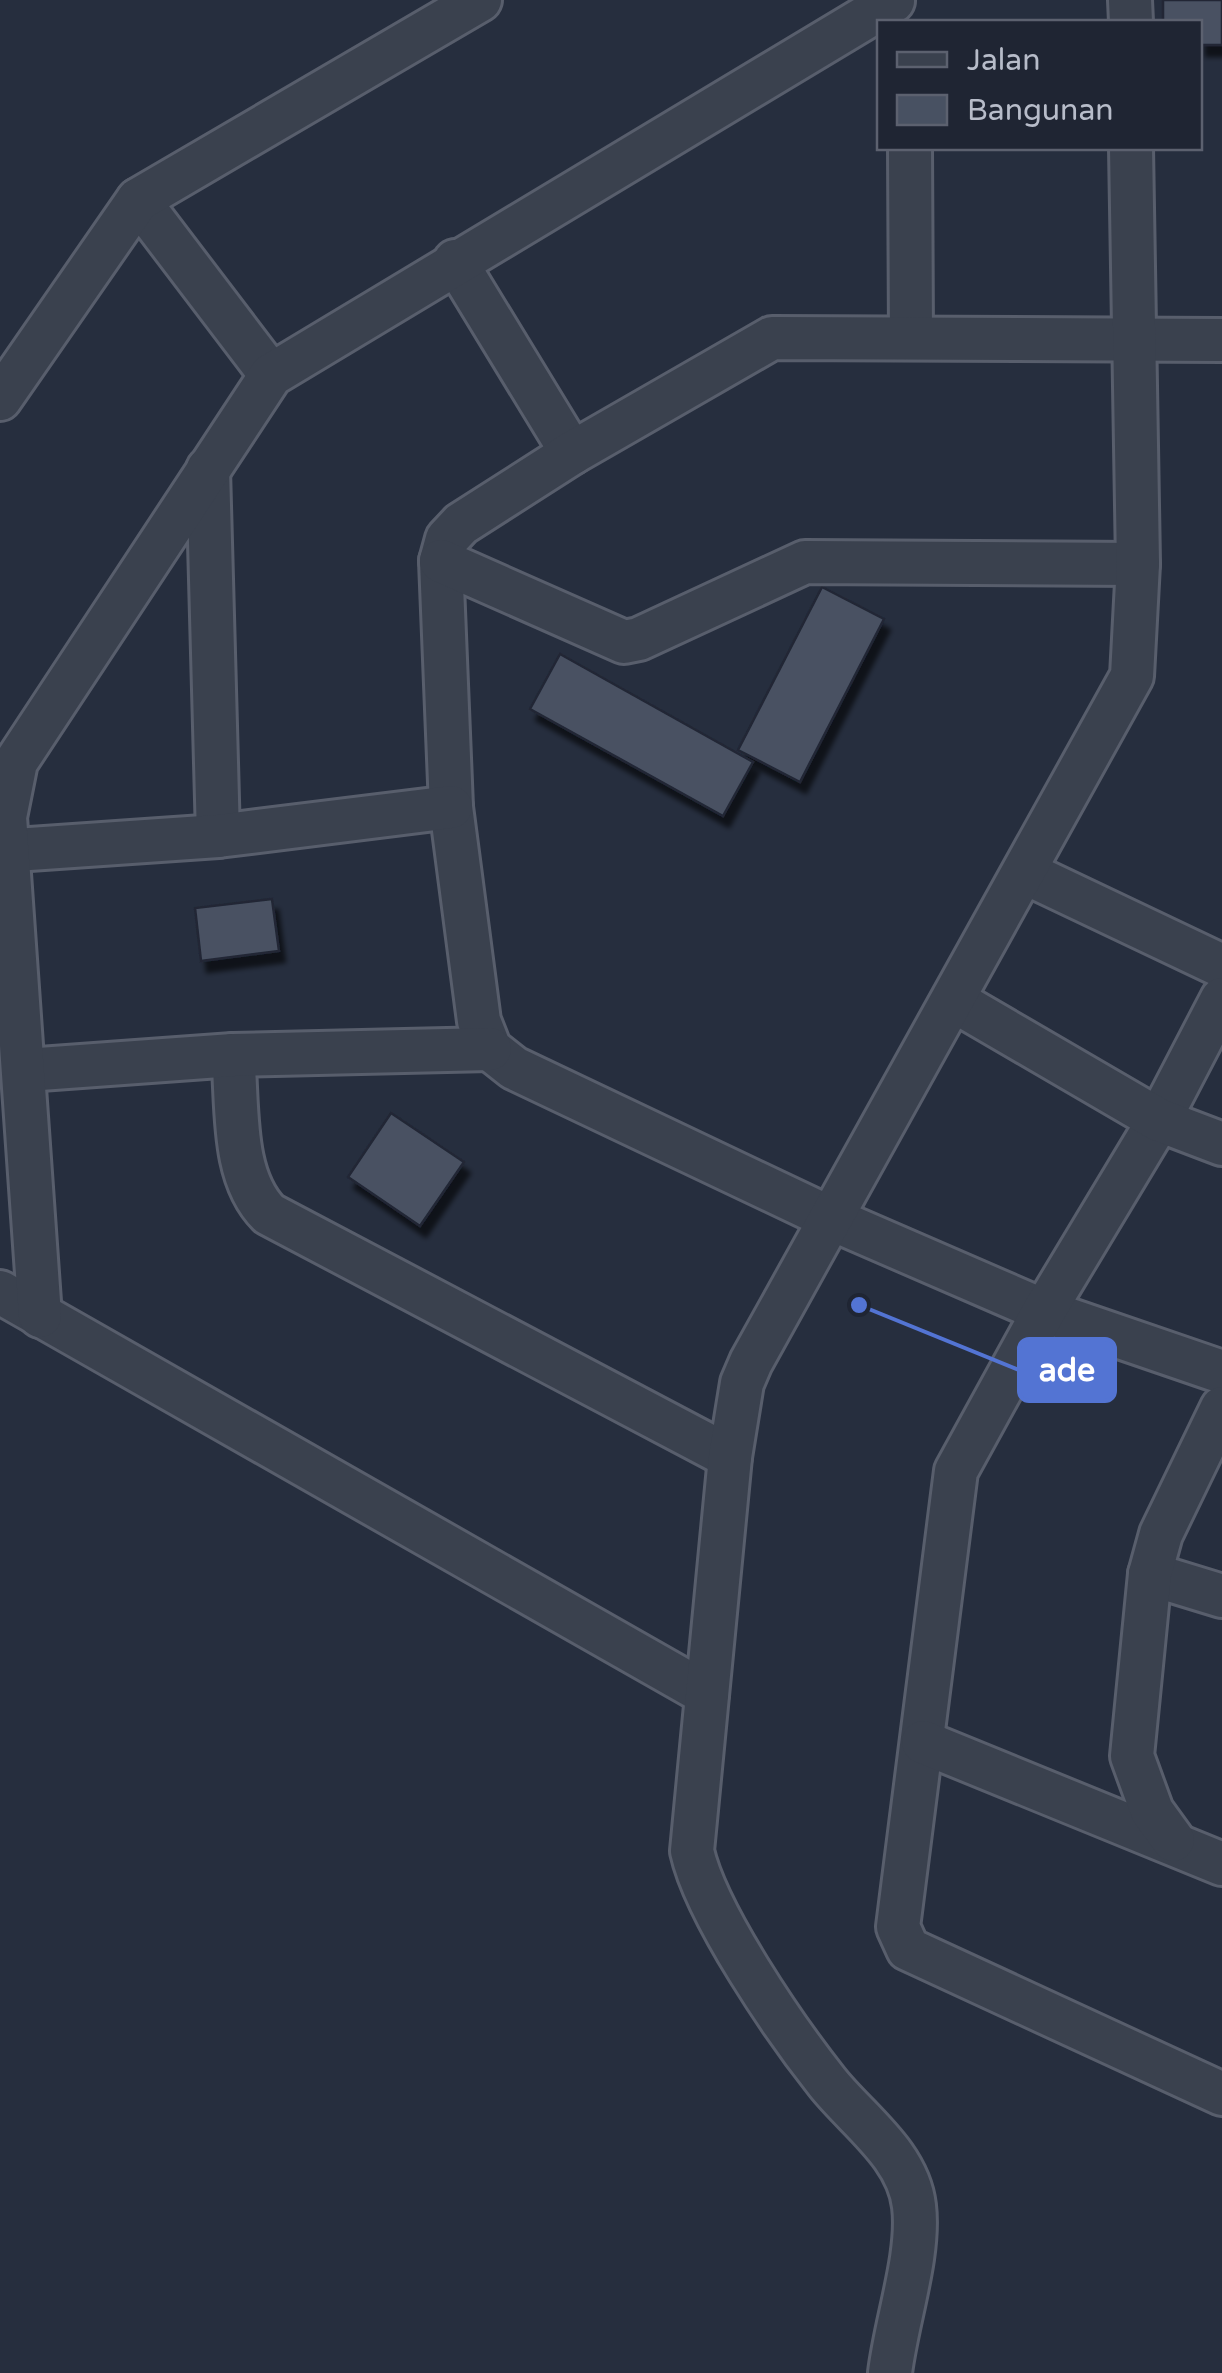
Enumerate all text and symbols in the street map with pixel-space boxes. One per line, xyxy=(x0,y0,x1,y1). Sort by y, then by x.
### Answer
legend xyxy=(877,20,1202,150)
text: Jalan xyxy=(967,42,1040,79)
text: Bangunan xyxy=(967,92,1114,129)
callout: ade xyxy=(1019,1339,1115,1401)
text: ade xyxy=(1039,1352,1095,1390)

